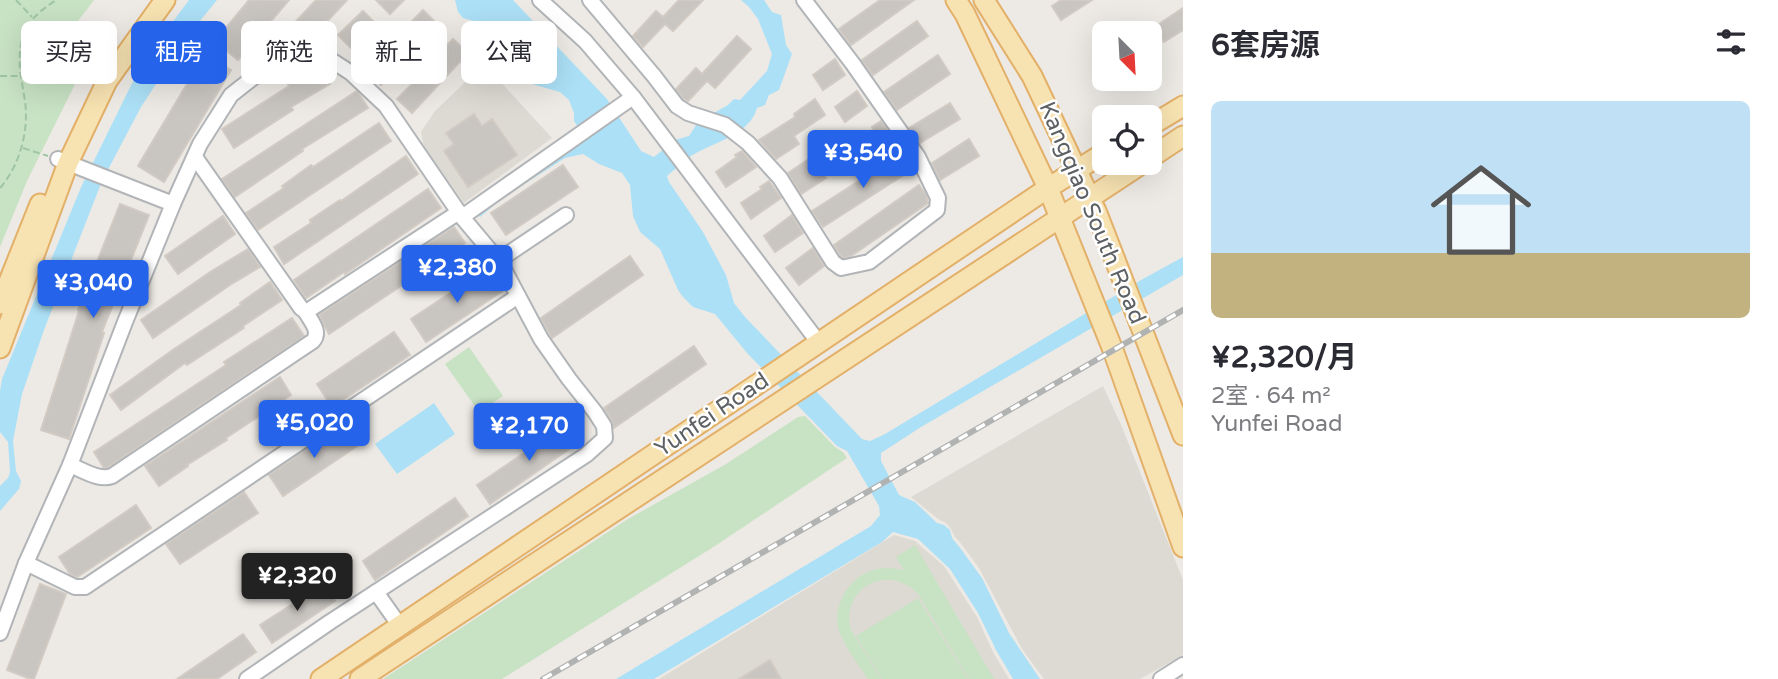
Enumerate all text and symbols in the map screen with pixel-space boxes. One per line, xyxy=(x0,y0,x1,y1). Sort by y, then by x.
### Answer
chip: 买房 xyxy=(21,21,117,84)
chip: 租房 xyxy=(131,21,227,84)
chip: 筛选 xyxy=(241,21,337,84)
chip: 新上 xyxy=(351,21,447,84)
chip: 公寓 xyxy=(461,21,557,84)
north arrow xyxy=(1092,21,1162,91)
map controls xyxy=(1092,21,1162,175)
icon: filters xyxy=(1712,23,1750,61)
text: 6套房源 xyxy=(1211,27,1320,64)
street label: Kangqiao South Road xyxy=(1032,98,1152,328)
button: locate xyxy=(1092,105,1162,175)
pin: ¥3,540 xyxy=(806,130,920,190)
text: ¥3,540 xyxy=(824,139,902,167)
icon: home xyxy=(1418,147,1544,273)
pin: ¥2,380 xyxy=(400,246,514,305)
text: ¥2,380 xyxy=(418,254,496,282)
pin: ¥3,040 xyxy=(36,260,150,320)
text: ¥3,040 xyxy=(54,269,132,297)
text: ¥2,320/月 xyxy=(1211,339,1357,376)
street label: Yunfei Road xyxy=(650,367,774,463)
text: 2室 · 64 m² xyxy=(1211,382,1331,410)
pin: ¥5,020 xyxy=(257,400,371,460)
pin: ¥2,170 xyxy=(472,404,586,463)
text: ¥5,020 xyxy=(275,409,353,437)
text: Yunfei Road xyxy=(1211,410,1343,438)
text: ¥2,170 xyxy=(490,412,568,440)
pin: ¥2,320 xyxy=(240,554,354,613)
text: ¥2,320 xyxy=(258,562,336,590)

